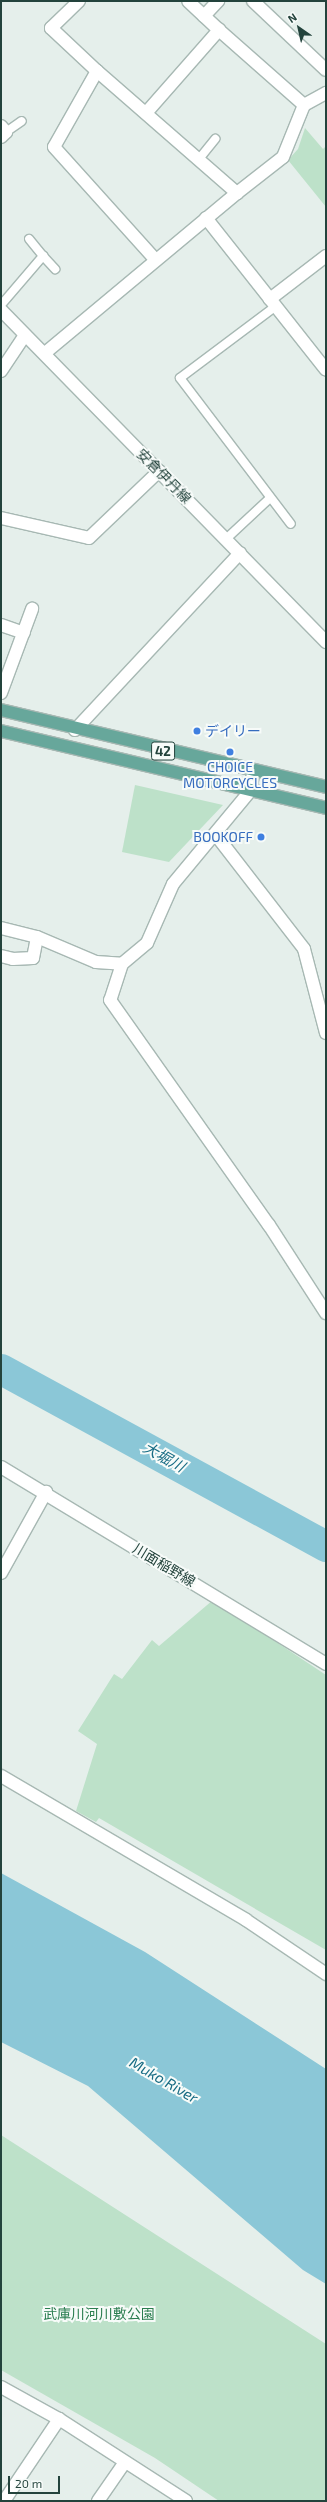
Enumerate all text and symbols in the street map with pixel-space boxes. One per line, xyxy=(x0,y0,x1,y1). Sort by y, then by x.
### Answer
north arrow xyxy=(279,8,319,48)
text: N xyxy=(285,10,299,25)
street label: 安倉伊丹線 xyxy=(133,445,195,507)
place label: デイリー xyxy=(205,723,261,739)
marker: デイリー xyxy=(192,726,202,736)
road number: 42 xyxy=(151,740,175,762)
marker: CHOICE MOTORCYCLES xyxy=(225,747,235,757)
place label: CHOICE MOTORCYCLES xyxy=(183,759,277,792)
place label: BOOKOFF xyxy=(193,829,253,845)
marker: BOOKOFF xyxy=(256,832,266,842)
water label: 大堀川 xyxy=(140,1438,188,1476)
street label: 川面稲野線 xyxy=(130,1540,198,1590)
water label: Muko River xyxy=(127,2053,201,2107)
park label: 武庫川河川敷公園 xyxy=(43,2306,155,2322)
scale bar xyxy=(10,2468,62,2494)
text: 20 m xyxy=(15,2476,42,2490)

